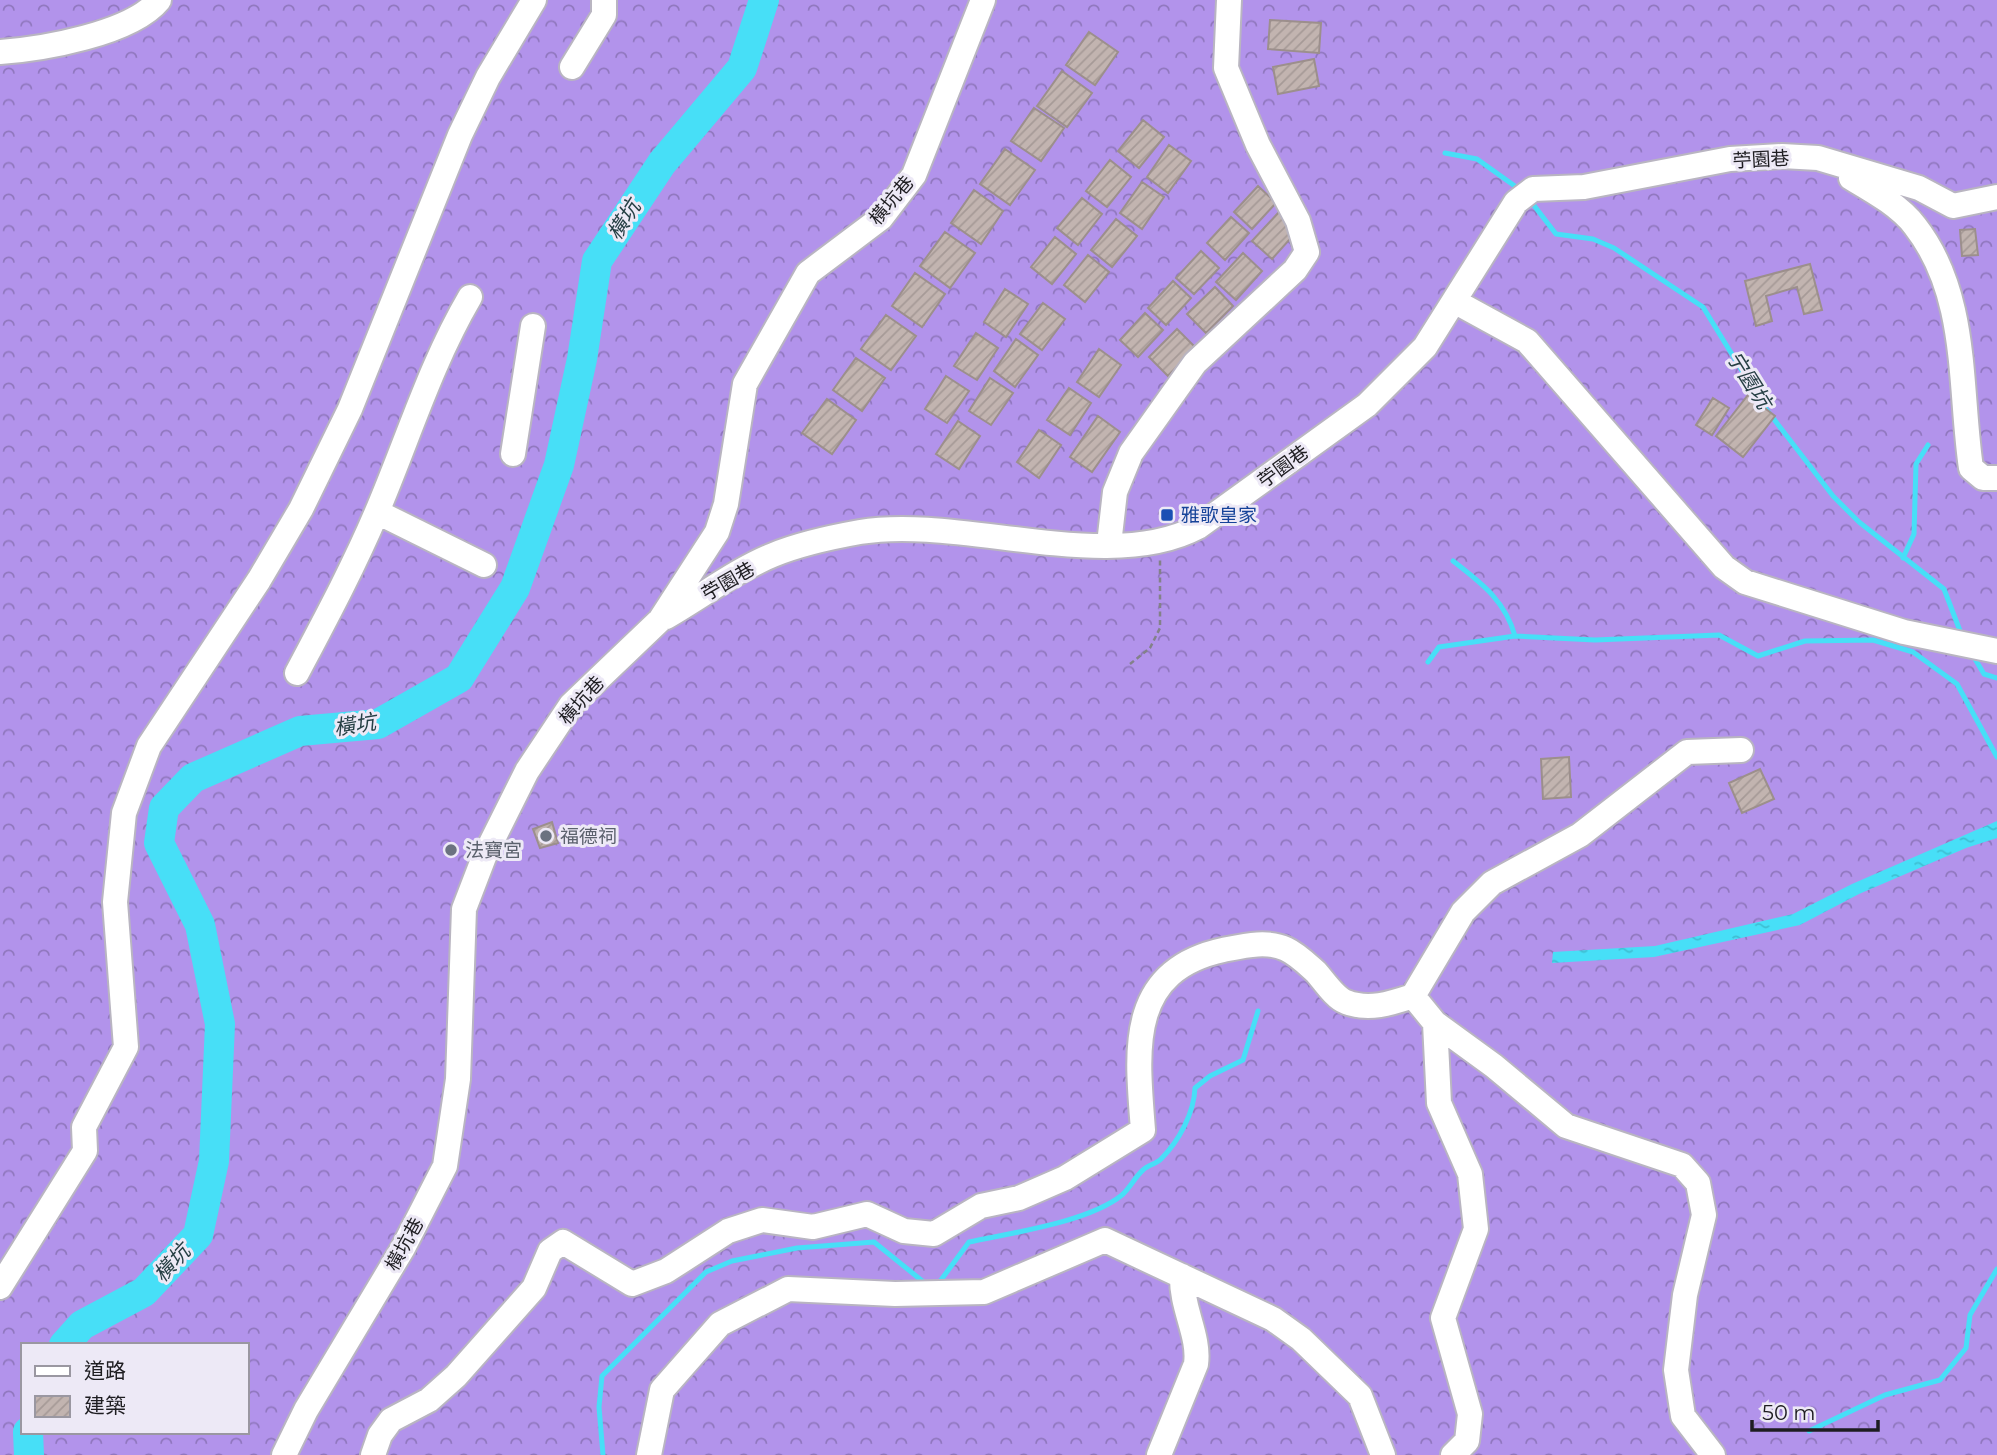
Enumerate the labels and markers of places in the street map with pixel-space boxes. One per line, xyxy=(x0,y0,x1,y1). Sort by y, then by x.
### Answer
place label: 雅歌皇家 xyxy=(1181,504,1257,527)
marker: 雅歌皇家 xyxy=(1159,507,1175,523)
place label: 福德祠 xyxy=(560,825,617,848)
marker: 福德祠 xyxy=(538,828,554,844)
place label: 法寶宮 xyxy=(465,839,522,862)
marker: 法寶宮 xyxy=(443,842,459,858)

